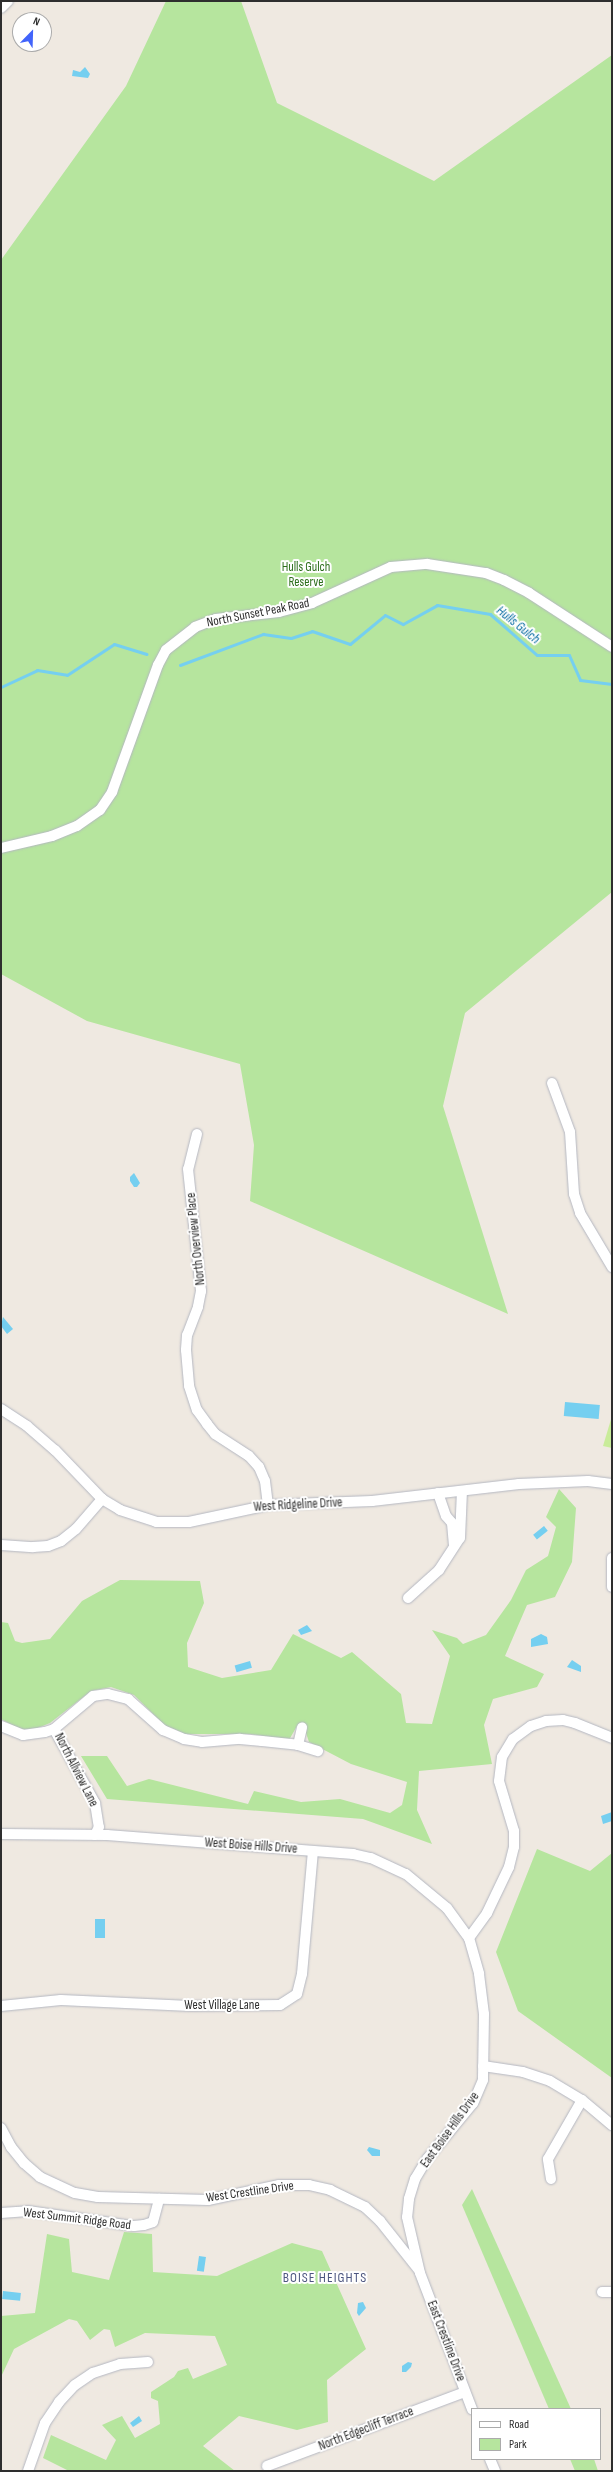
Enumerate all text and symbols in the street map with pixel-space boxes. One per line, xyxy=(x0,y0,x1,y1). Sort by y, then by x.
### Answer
north arrow xyxy=(12,12,52,52)
text: N xyxy=(31,14,42,29)
park label: Hulls Gulch Reserve xyxy=(282,560,330,591)
street label: North Sunset Peak Road xyxy=(205,595,311,631)
water label: Hulls Gulch xyxy=(493,602,543,648)
street label: North Overview Place xyxy=(183,1192,209,1286)
street label: West Ridgeline Drive xyxy=(253,1495,343,1515)
street label: North Allview Lane xyxy=(51,1731,101,1809)
street label: West Boise Hills Drive xyxy=(204,1835,298,1857)
street label: West Village Lane xyxy=(184,1997,260,2013)
street label: East Boise Hills Drive xyxy=(417,2089,483,2171)
street label: West Crestline Drive xyxy=(205,2178,295,2206)
street label: West Summit Ridge Road xyxy=(22,2205,132,2233)
district label: BOISE HEIGHTS xyxy=(283,2270,367,2286)
street label: East Crestline Drive xyxy=(423,2298,469,2384)
street label: North Edgecliff Terrace xyxy=(316,2404,416,2454)
legend xyxy=(471,2408,601,2460)
text: Road xyxy=(509,2417,529,2432)
text: Park xyxy=(509,2437,527,2452)

